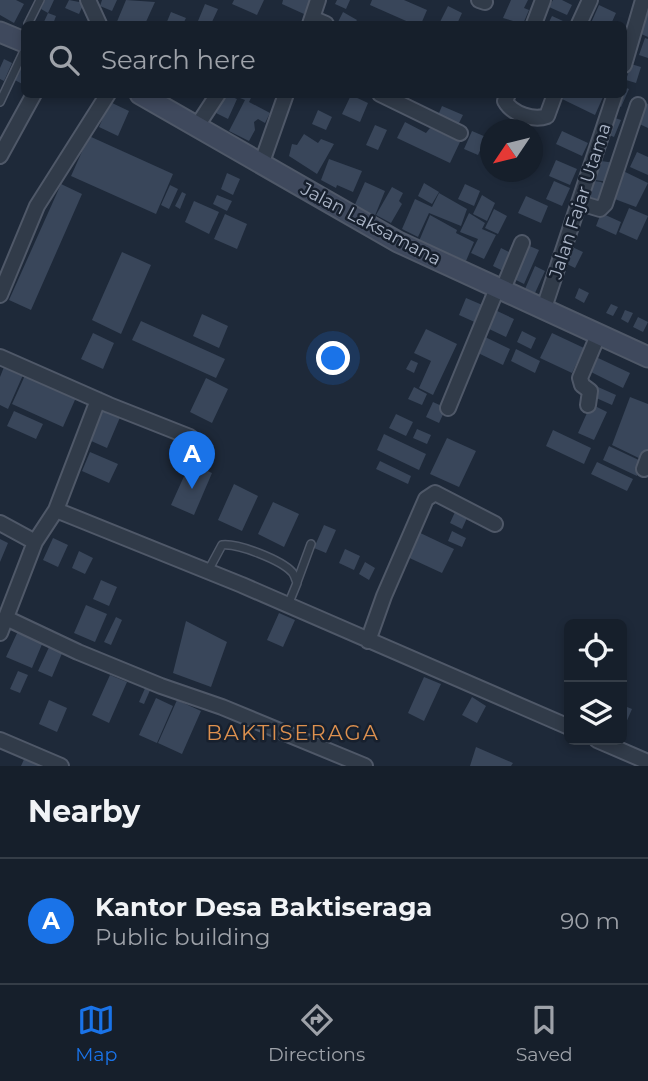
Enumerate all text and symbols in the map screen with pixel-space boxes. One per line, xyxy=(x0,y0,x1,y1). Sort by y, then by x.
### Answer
search box xyxy=(21,21,627,98)
icon: search xyxy=(45,41,83,79)
text: Search here xyxy=(101,44,256,76)
north arrow xyxy=(480,119,543,182)
street label: Jalan Fajar Utama xyxy=(544,120,616,283)
street label: Jalan Laksamana xyxy=(296,177,445,270)
your location xyxy=(316,341,350,375)
pin: A xyxy=(169,431,215,489)
map controls xyxy=(564,619,627,745)
button: locate xyxy=(564,619,627,682)
button: layers xyxy=(564,682,627,745)
district label: BAKTISERAGA xyxy=(206,720,380,745)
text: Nearby xyxy=(28,793,140,830)
text: Kantor Desa Baktiseraga xyxy=(95,891,432,923)
text: A xyxy=(42,907,60,935)
text: 90 m xyxy=(560,907,620,935)
text: Public building xyxy=(95,923,270,951)
tab: Map xyxy=(75,1001,117,1066)
tab: Directions xyxy=(268,1001,365,1066)
tab: Saved xyxy=(516,1001,573,1066)

